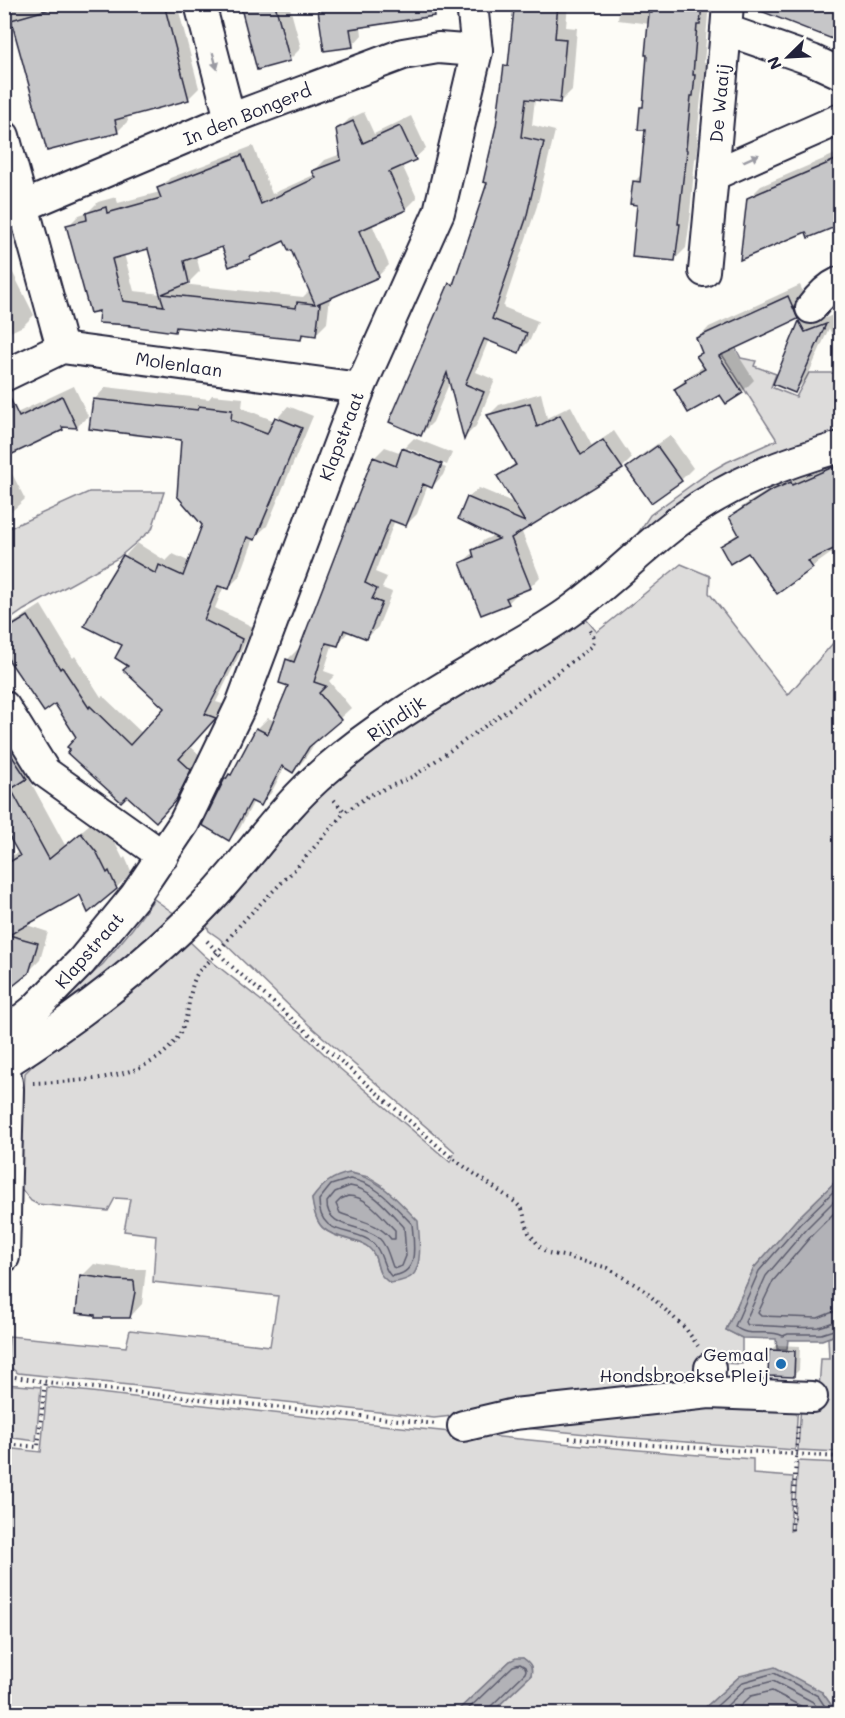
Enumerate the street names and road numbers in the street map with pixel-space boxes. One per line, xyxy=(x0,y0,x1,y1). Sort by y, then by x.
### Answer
street label: De Waaij xyxy=(704,63,734,143)
street label: In den Bongerd xyxy=(180,77,314,151)
street label: Molenlaan xyxy=(134,346,224,382)
street label: Klapstraat xyxy=(313,388,369,484)
street label: Rijndijk xyxy=(362,690,430,746)
street label: Klapstraat xyxy=(49,907,129,993)

